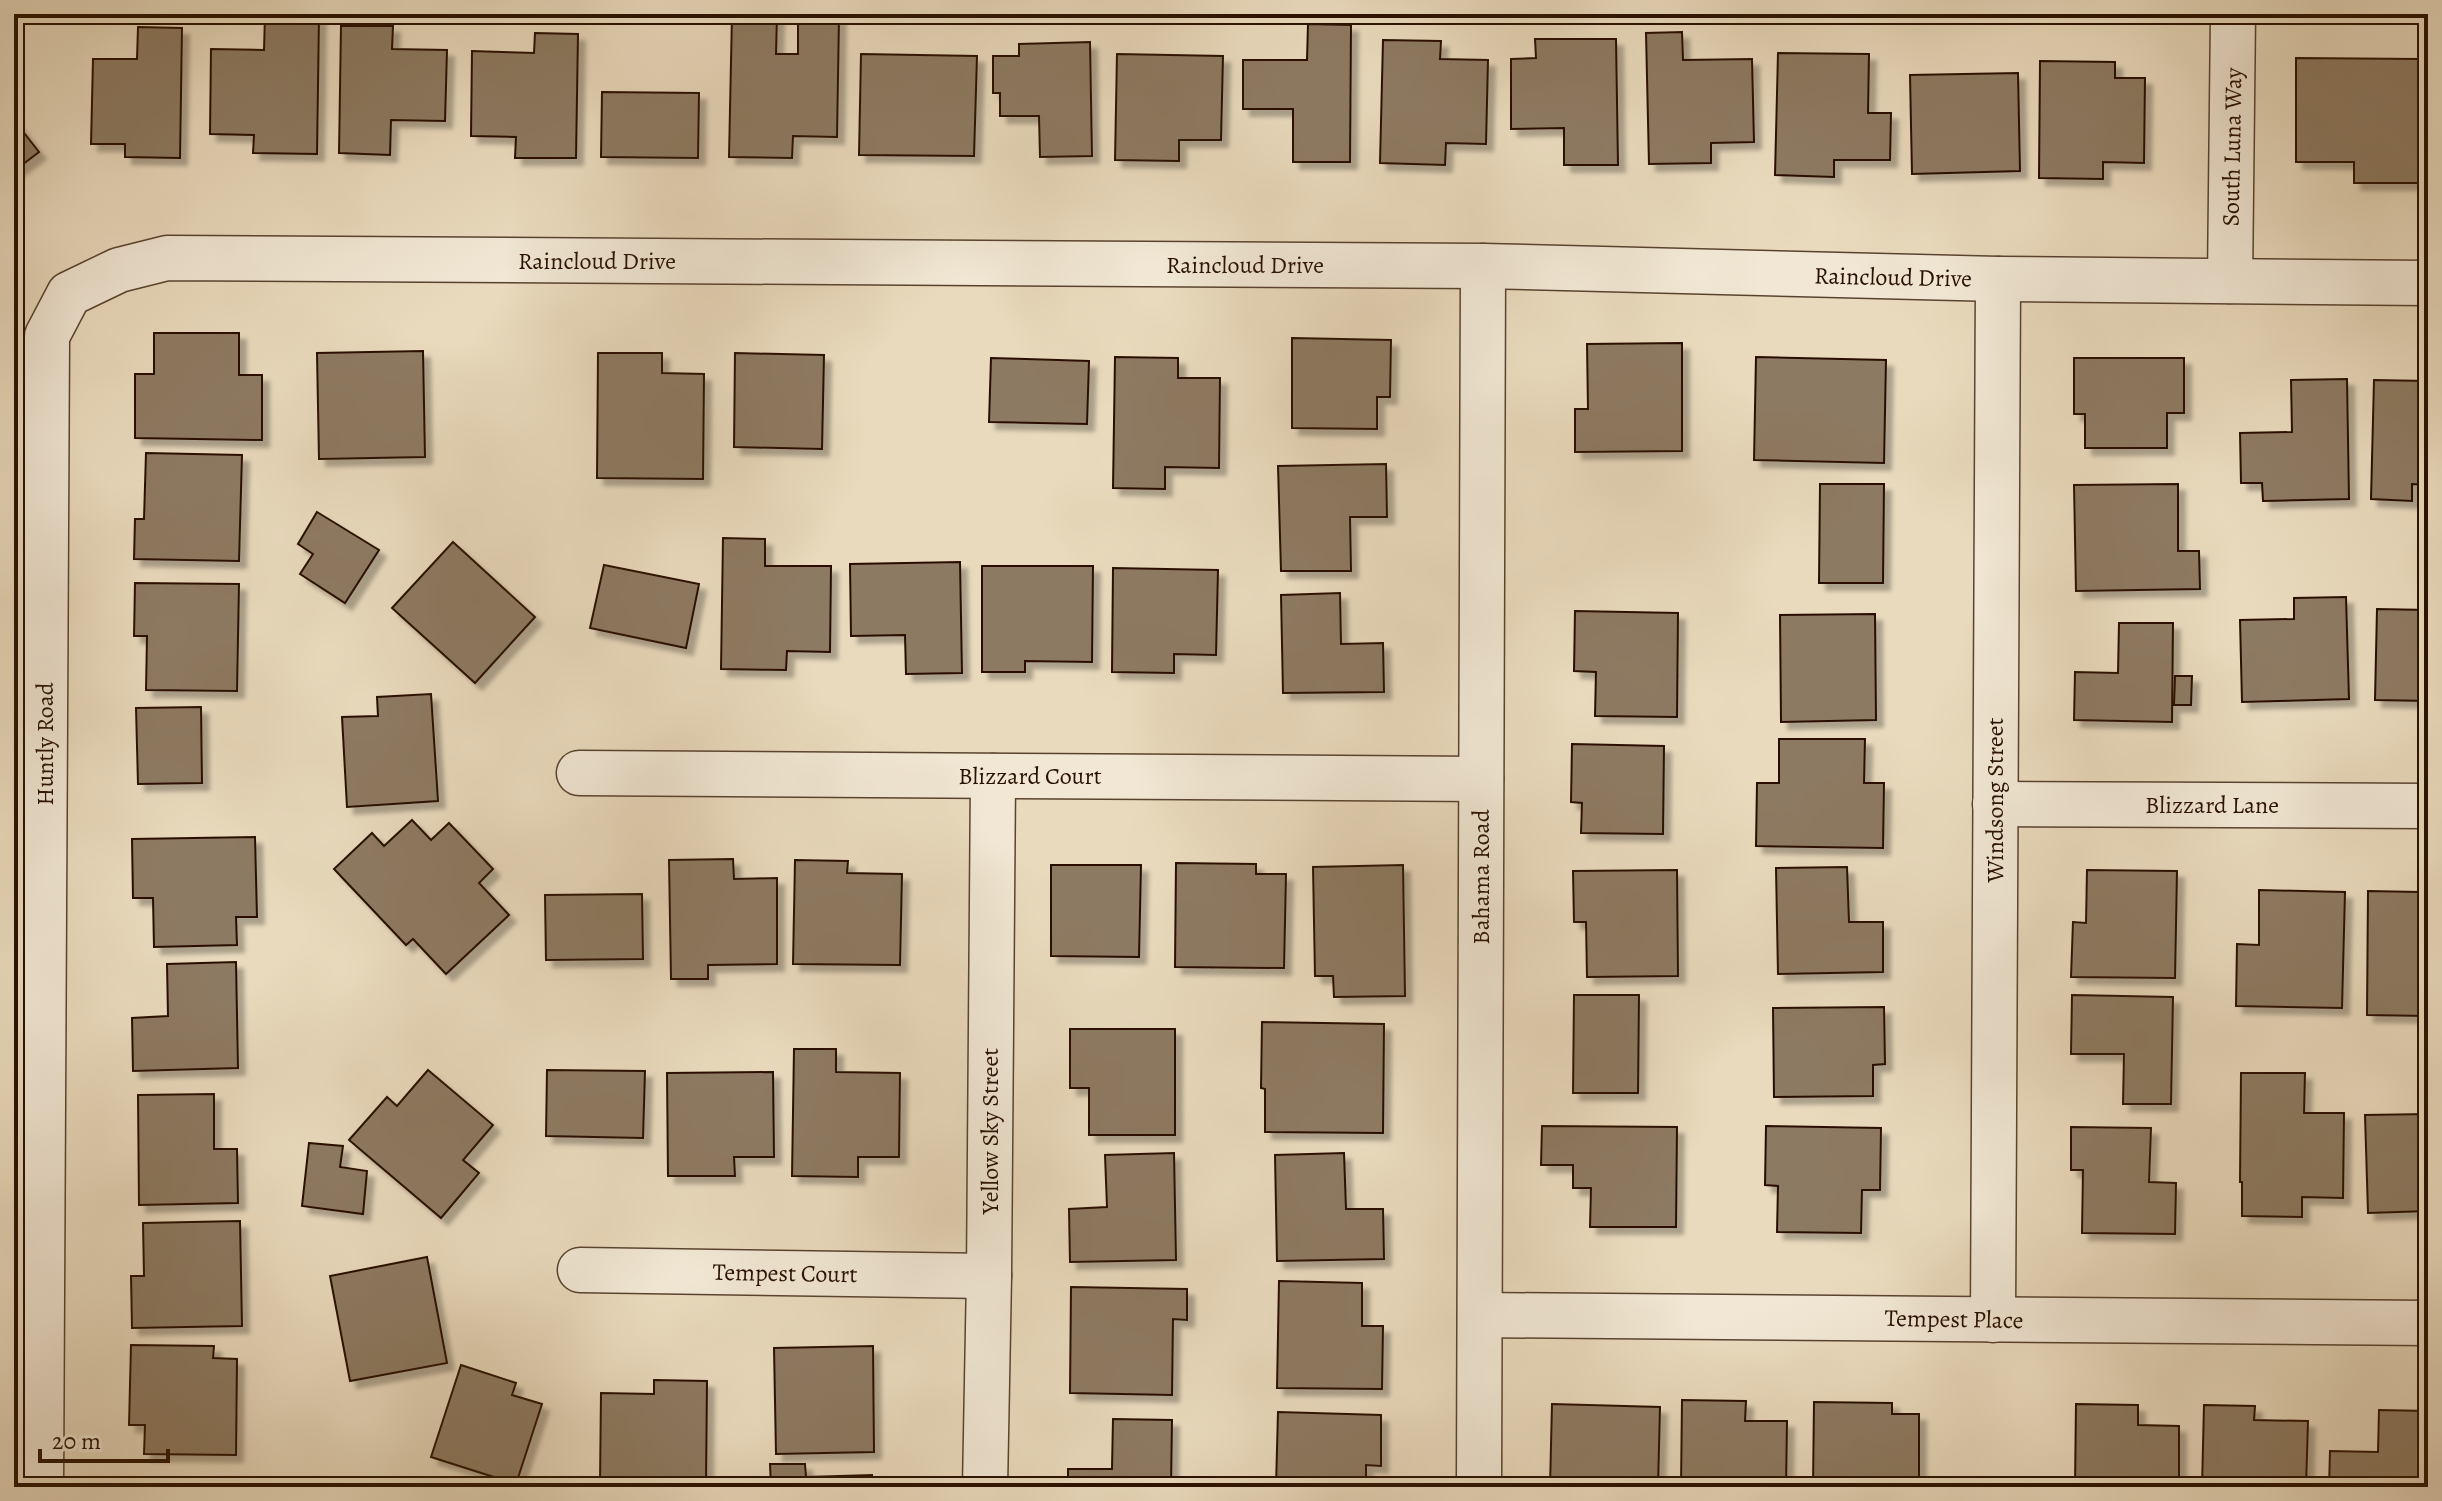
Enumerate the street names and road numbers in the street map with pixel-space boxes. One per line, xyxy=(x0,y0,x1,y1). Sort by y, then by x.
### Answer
street label: South Luna Way xyxy=(2215,67,2249,227)
street label: Raincloud Drive xyxy=(518,245,676,277)
street label: Raincloud Drive xyxy=(1166,249,1324,281)
street label: Raincloud Drive xyxy=(1814,260,1972,294)
street label: Huntly Road xyxy=(29,682,61,806)
street label: Windsong Street xyxy=(1979,718,2011,883)
street label: Blizzard Court xyxy=(958,760,1102,792)
street label: Blizzard Lane xyxy=(2145,789,2279,821)
street label: Bahama Road xyxy=(1465,809,1497,945)
street label: Yellow Sky Street xyxy=(974,1048,1006,1215)
street label: Tempest Court xyxy=(712,1256,858,1290)
street label: Tempest Place xyxy=(1884,1302,2024,1336)

